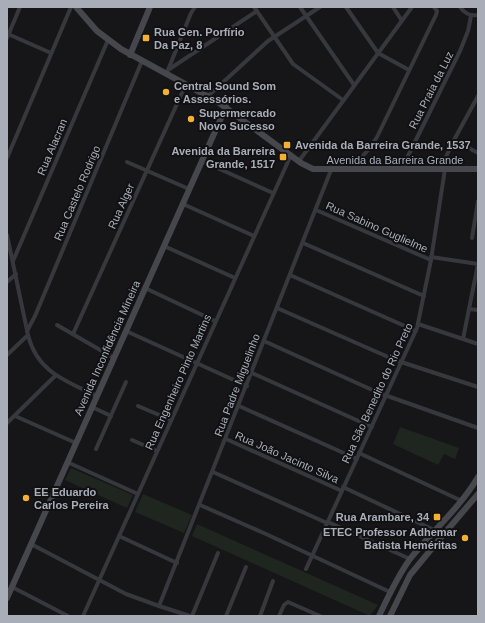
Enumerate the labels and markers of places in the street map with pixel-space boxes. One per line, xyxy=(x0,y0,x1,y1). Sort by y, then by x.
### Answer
place label: Rua Gen. Porfírio Da Paz, 8 xyxy=(154,26,245,51)
marker: Rua Gen. Porfírio Da Paz, 8 xyxy=(141,33,151,43)
place label: Central Sound Som e Assessórios. xyxy=(174,80,276,105)
marker: Central Sound Som e Assessórios. xyxy=(161,87,171,97)
place label: Supermercado Novo Sucesso xyxy=(199,107,276,132)
marker: Supermercado Novo Sucesso xyxy=(186,114,196,124)
place label: Avenida da Barreira Grande, 1537 xyxy=(295,139,471,151)
marker: Avenida da Barreira Grande, 1537 xyxy=(282,140,292,150)
place label: Avenida da Barreira Grande, 1517 xyxy=(171,145,276,170)
marker: Avenida da Barreira Grande, 1517 xyxy=(278,152,288,162)
place label: EE Eduardo Carlos Pereira xyxy=(34,486,109,511)
marker: EE Eduardo Carlos Pereira xyxy=(21,493,31,503)
place label: Rua Arambare, 34 xyxy=(336,511,430,523)
marker: Rua Arambare, 34 xyxy=(432,512,442,522)
place label: ETEC Professor Adhemar Batista Heméritas xyxy=(323,526,458,551)
marker: ETEC Professor Adhemar Batista Heméritas xyxy=(460,533,470,543)

